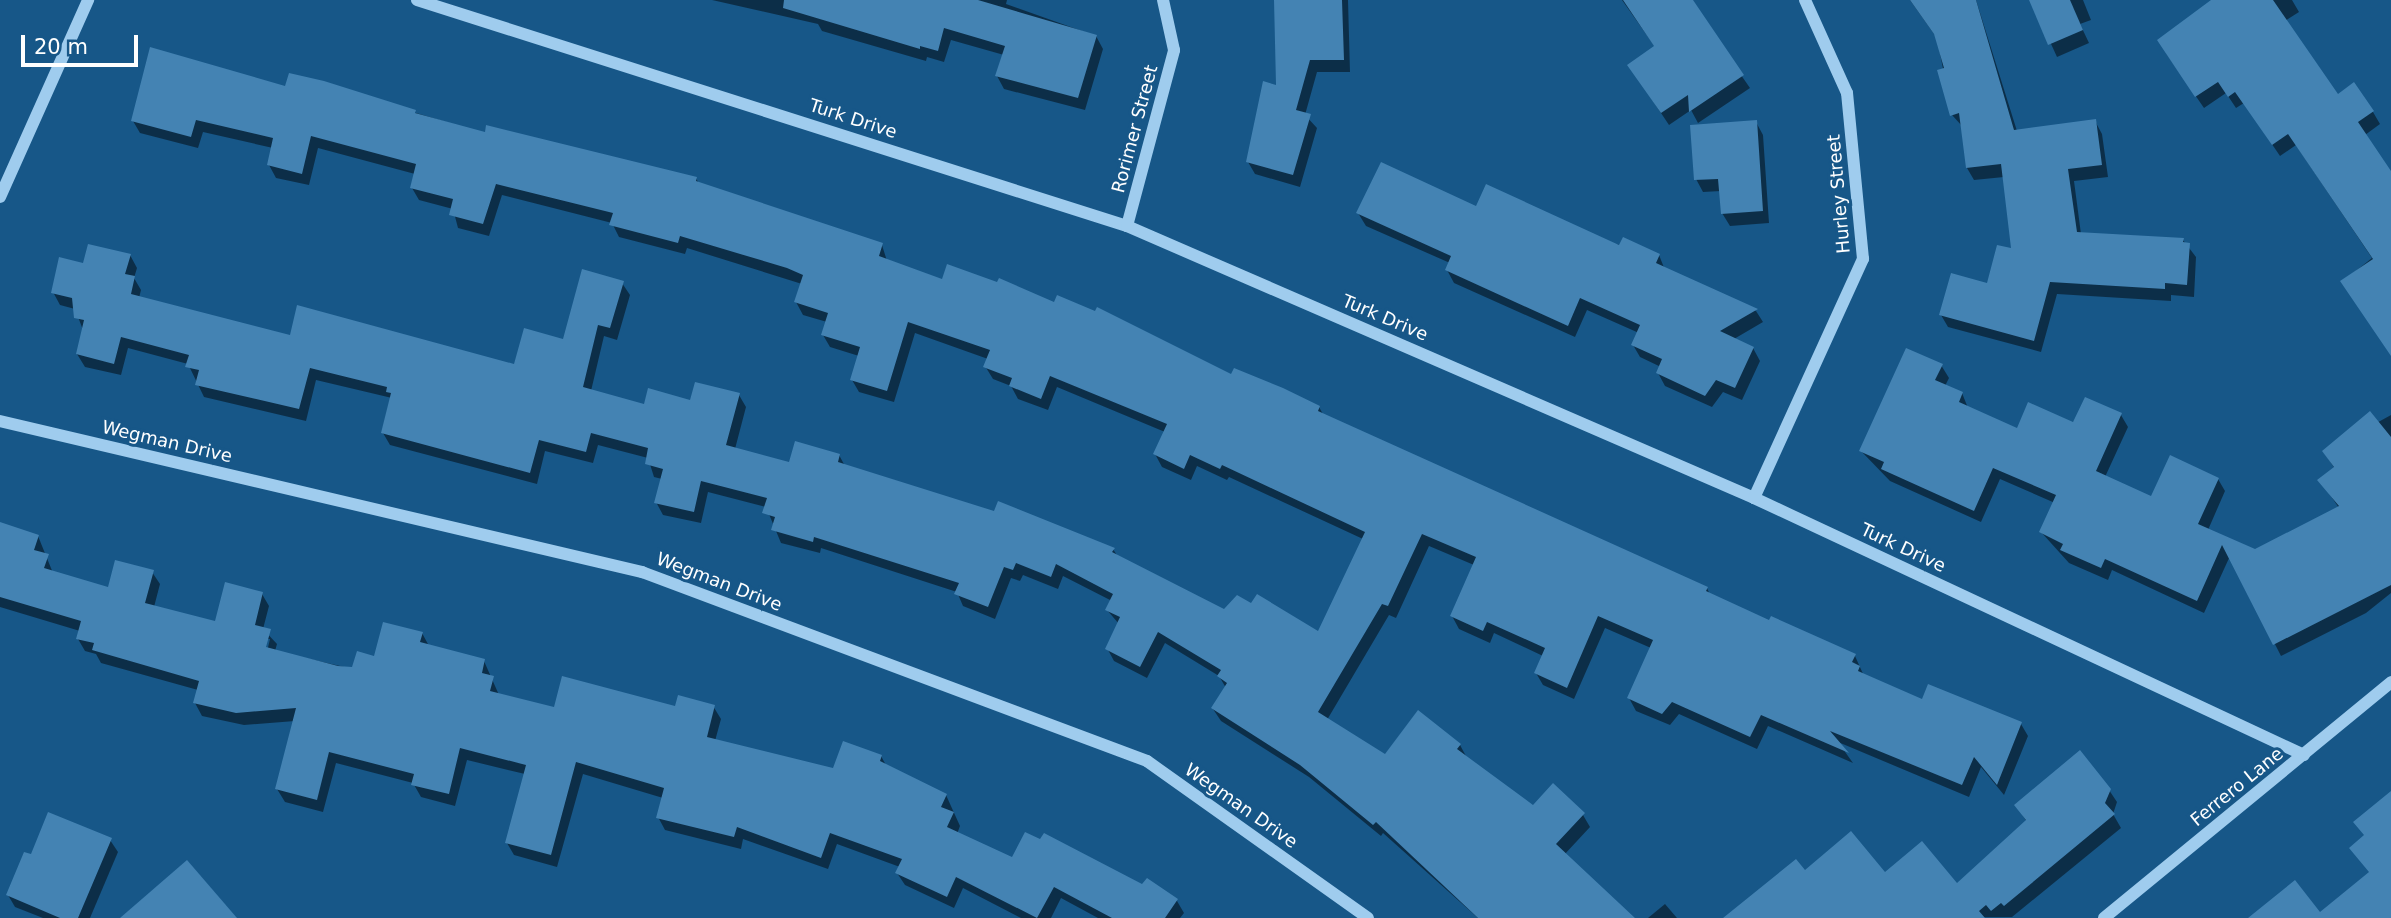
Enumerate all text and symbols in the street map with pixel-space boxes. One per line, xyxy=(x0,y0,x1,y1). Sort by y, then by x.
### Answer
scale bar xyxy=(24,21,142,65)
text: 20 m xyxy=(34,35,88,59)
street label: Rorimer Street xyxy=(1108,63,1162,195)
street label: Turk Drive xyxy=(806,95,900,143)
street label: Hurley Street xyxy=(1823,134,1855,254)
street label: Turk Drive xyxy=(1339,290,1431,346)
street label: Wegman Drive xyxy=(100,417,234,467)
street label: Turk Drive xyxy=(1857,519,1949,577)
street label: Wegman Drive xyxy=(653,548,785,616)
street label: Ferrero Lane xyxy=(2186,743,2288,831)
street label: Wegman Drive xyxy=(1180,759,1302,853)

